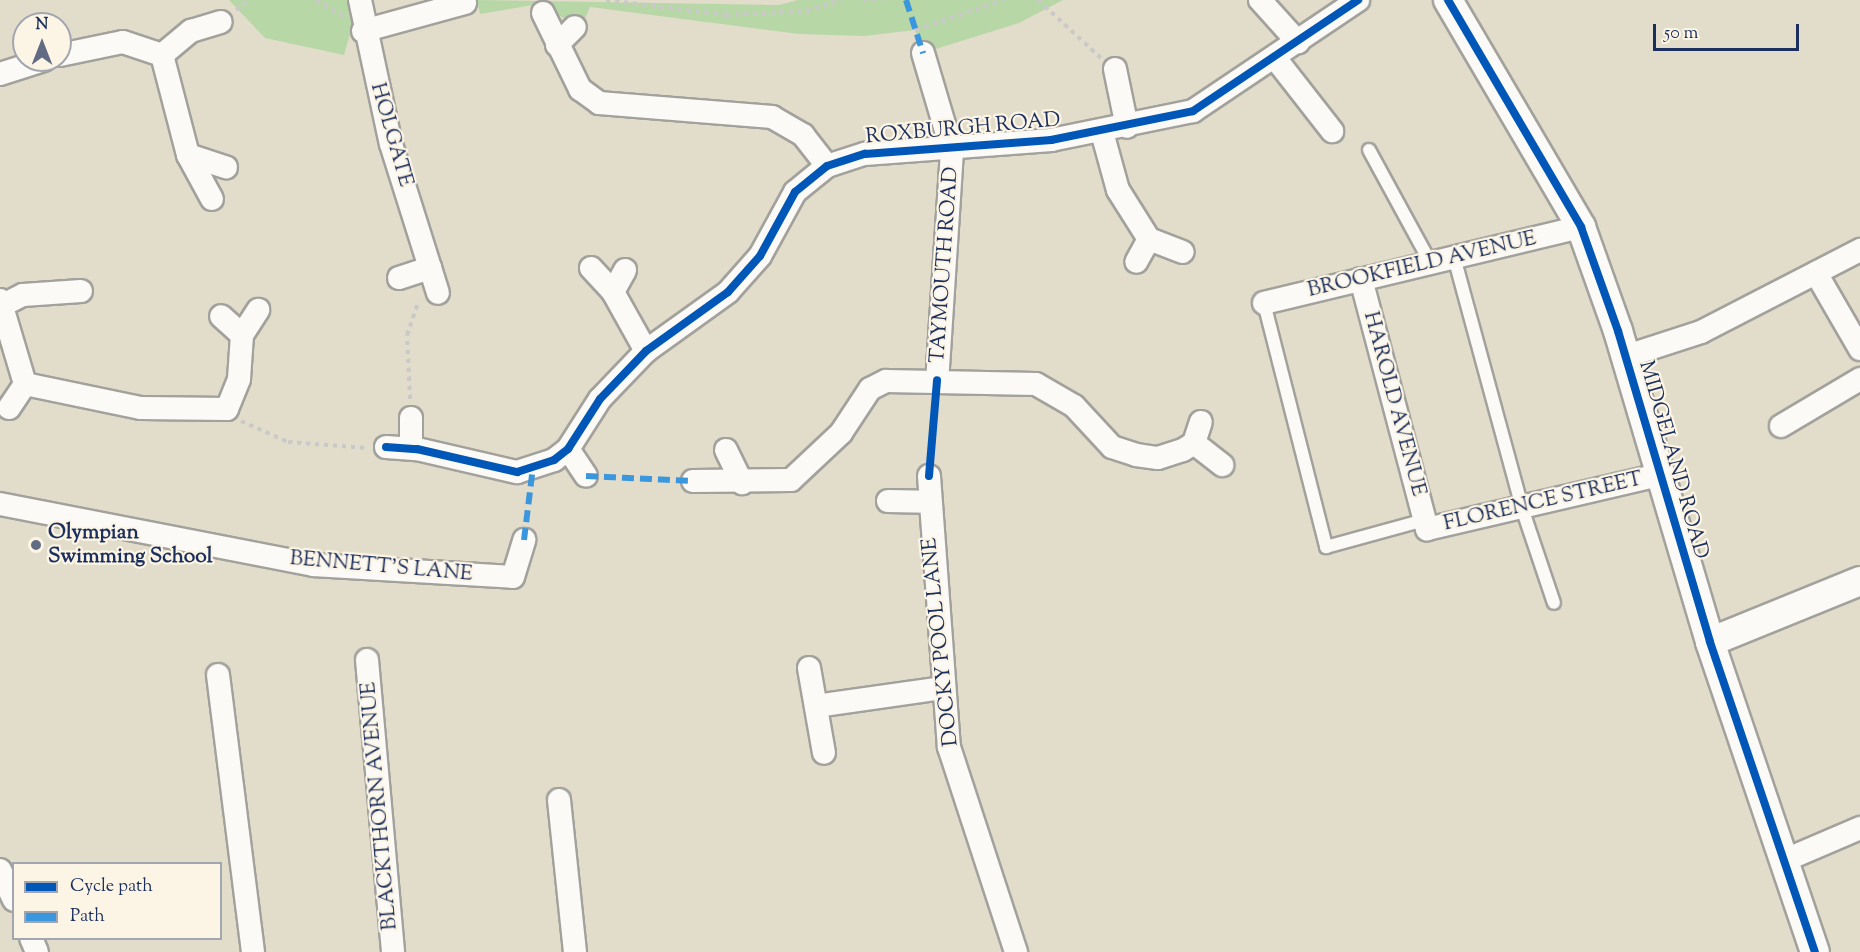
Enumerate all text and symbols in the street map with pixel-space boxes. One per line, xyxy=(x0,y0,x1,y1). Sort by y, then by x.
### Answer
north arrow xyxy=(12,12,72,72)
scale bar xyxy=(1656,12,1802,50)
text: N xyxy=(36,14,48,37)
text: 50 m xyxy=(1664,21,1698,47)
street label: HOLGATE xyxy=(364,80,418,190)
street label: ROXBURGH ROAD xyxy=(864,108,1062,150)
street label: TAYMOUTH ROAD xyxy=(926,166,964,364)
street label: BROOKFIELD AVENUE xyxy=(1305,226,1539,304)
street label: HAROLD AVENUE xyxy=(1357,309,1431,499)
street label: MIDGELAND ROAD xyxy=(1633,358,1713,562)
street label: FLORENCE STREET xyxy=(1441,467,1645,537)
place label: Olympian Swimming School xyxy=(48,520,213,570)
street label: DOCKY POOL LANE xyxy=(918,536,964,748)
marker: Olympian Swimming School xyxy=(29,538,43,552)
street label: BENNETT'S LANE xyxy=(289,546,473,588)
street label: BLACKTHORN AVENUE xyxy=(357,681,403,931)
legend xyxy=(12,862,222,940)
text: Cycle path xyxy=(70,874,153,900)
text: Path xyxy=(70,904,105,930)

